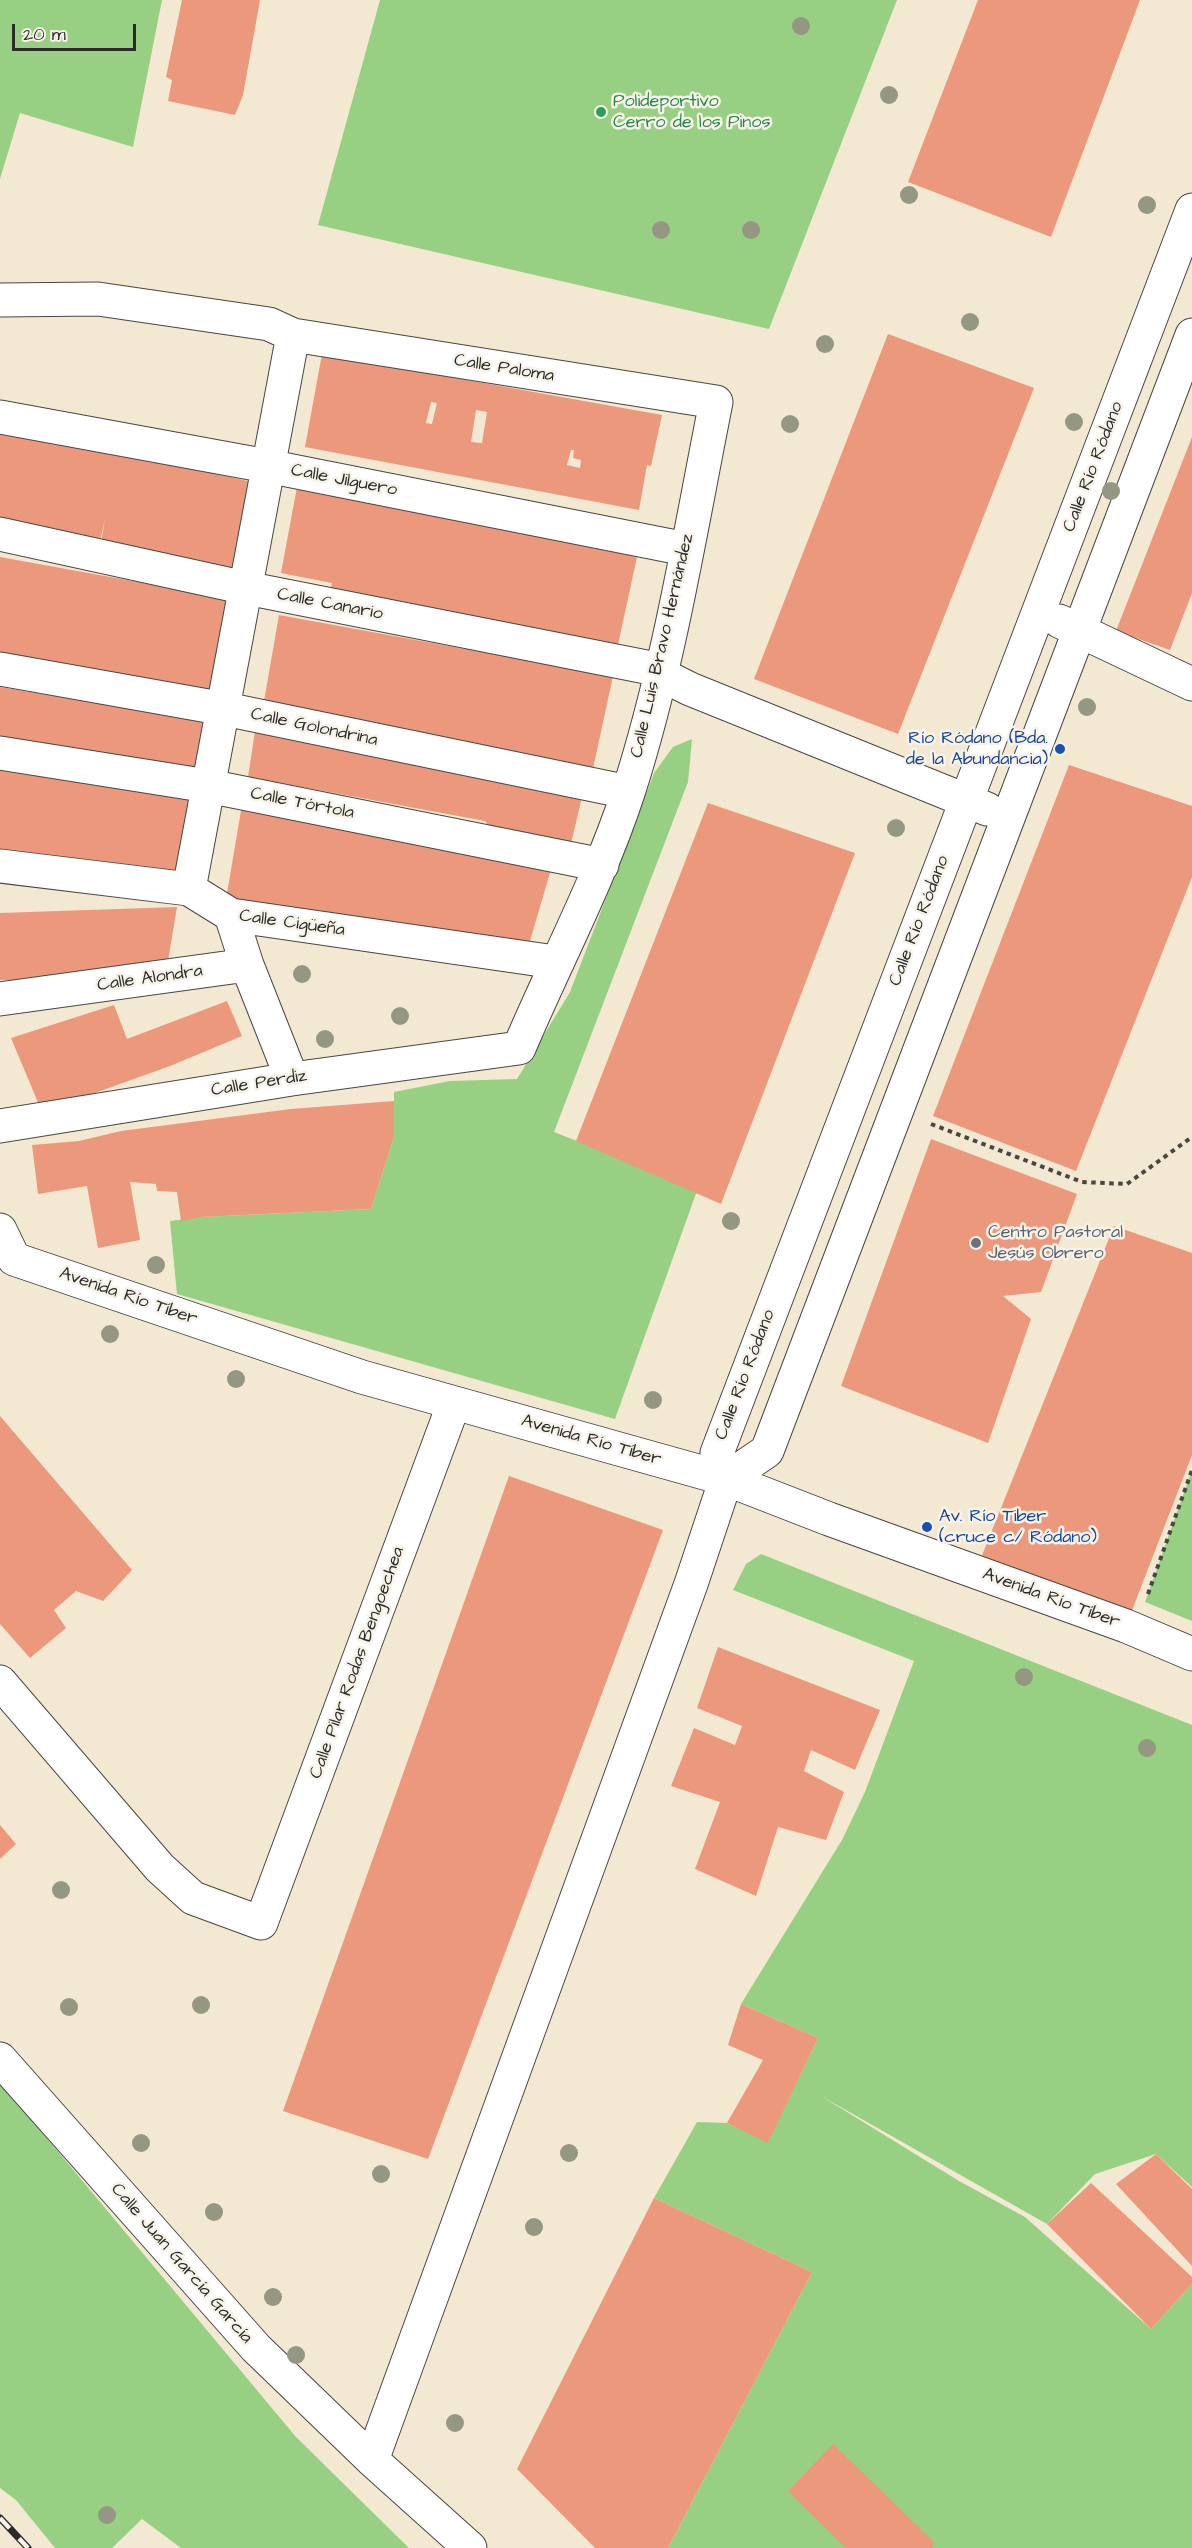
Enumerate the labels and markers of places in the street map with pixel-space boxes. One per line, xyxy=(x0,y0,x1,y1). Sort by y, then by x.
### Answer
place label: Polideportivo Cerro de los Pinos xyxy=(613,91,770,134)
marker: Polideportivo Cerro de los Pinos xyxy=(594,105,608,119)
place label: Río Ródano (Bda. de la Abundancia) xyxy=(906,728,1048,771)
marker: Río Ródano (Bda. de la Abundancia) xyxy=(1053,742,1067,756)
place label: Centro Pastoral Jesús Obrero xyxy=(988,1222,1123,1264)
marker: Centro Pastoral Jesús Obrero xyxy=(969,1236,983,1250)
place label: Av. Río Tiber (cruce c/ Ródano) xyxy=(939,1506,1097,1549)
marker: Av. Río Tiber (cruce c/ Ródano) xyxy=(920,1520,934,1534)

